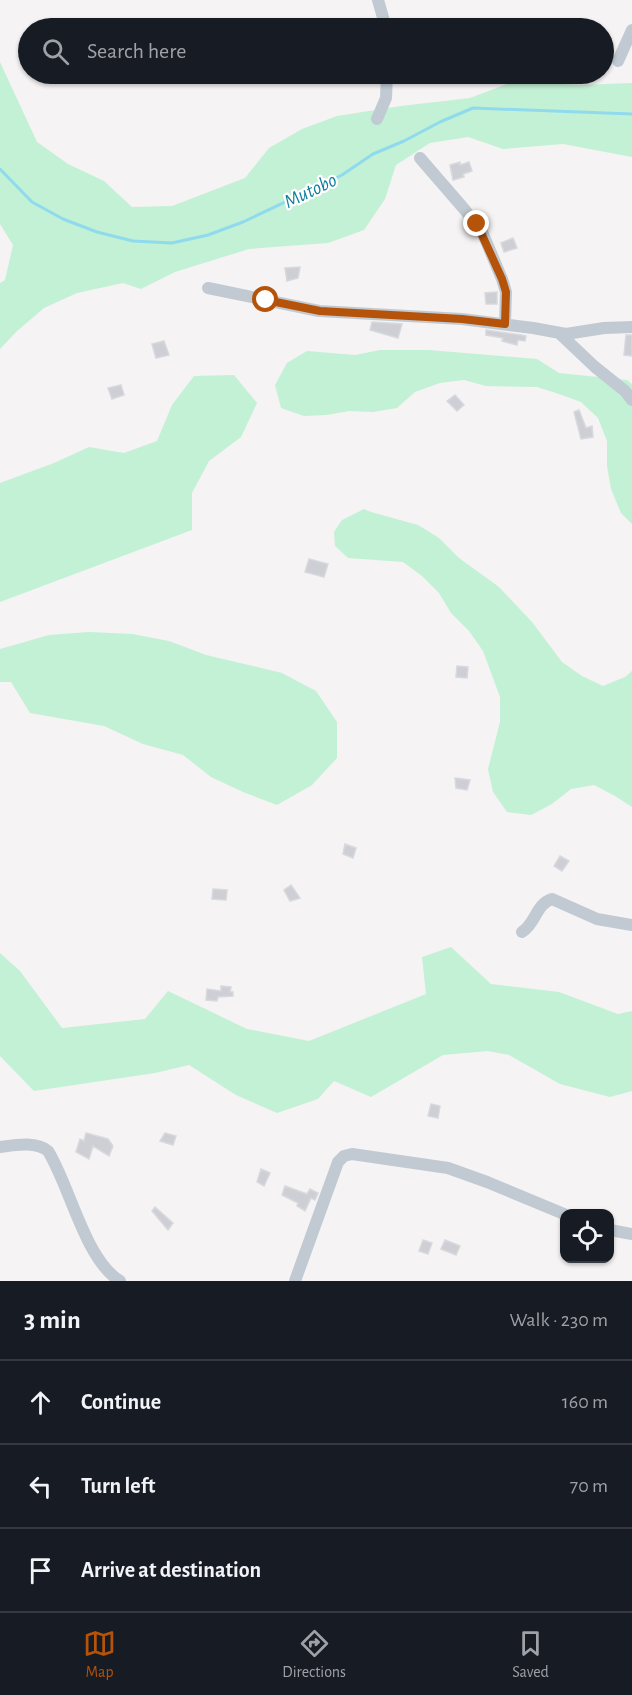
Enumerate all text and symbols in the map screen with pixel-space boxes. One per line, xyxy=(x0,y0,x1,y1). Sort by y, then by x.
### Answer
search box xyxy=(18,18,614,84)
icon: search xyxy=(39,35,72,68)
text: Search here xyxy=(87,40,186,62)
water label: Mutobo xyxy=(281,170,340,212)
route end xyxy=(463,210,489,236)
route start xyxy=(252,286,278,312)
map controls xyxy=(560,1209,614,1263)
button: locate xyxy=(560,1209,614,1263)
text: 3 min xyxy=(24,1307,81,1333)
text: Walk · 230 m xyxy=(510,1310,608,1330)
icon: ahead xyxy=(24,1386,57,1419)
text: Continue xyxy=(81,1391,161,1413)
text: 160 m xyxy=(562,1392,608,1412)
icon: left xyxy=(24,1470,57,1503)
text: Turn left xyxy=(81,1475,155,1497)
text: 70 m xyxy=(570,1476,608,1496)
icon: arrive xyxy=(24,1554,57,1587)
text: Arrive at destination xyxy=(81,1559,261,1581)
tab: Map xyxy=(83,1627,116,1682)
tab: Directions xyxy=(282,1627,346,1682)
tab: Saved xyxy=(512,1627,549,1682)

